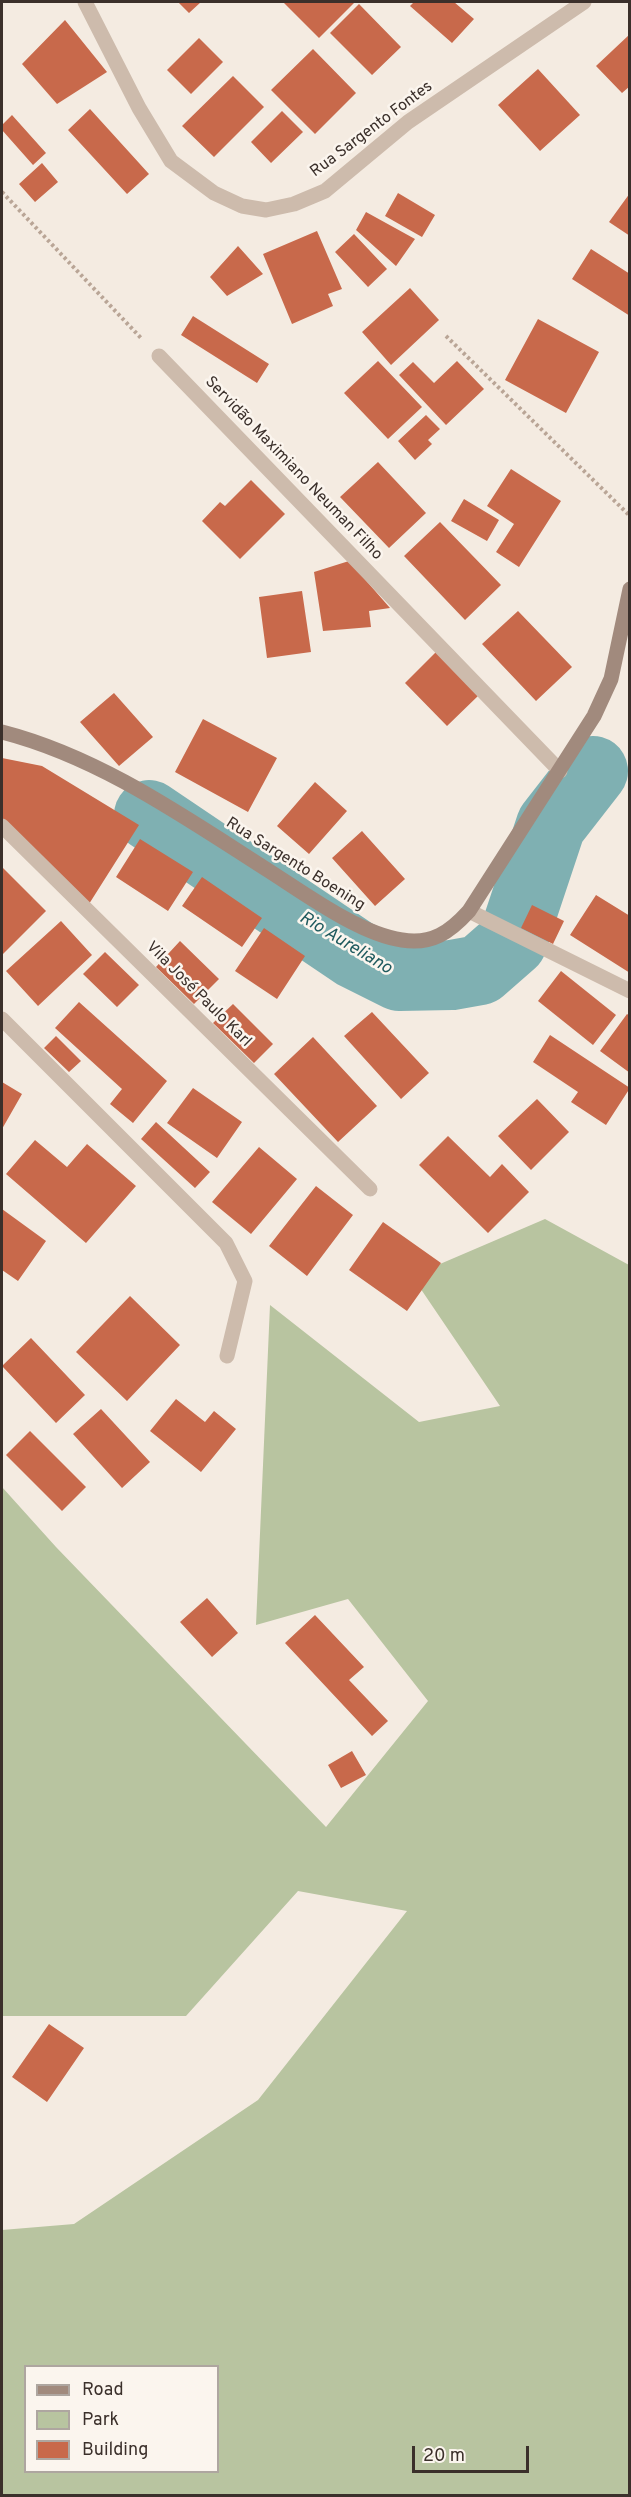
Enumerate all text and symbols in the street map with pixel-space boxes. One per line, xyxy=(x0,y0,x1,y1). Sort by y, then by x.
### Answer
street label: Rua Sargento Fontes xyxy=(307,78,437,182)
street label: Servidão Maximiano Neuman Filho xyxy=(200,373,386,565)
street label: Rua Sargento Boening xyxy=(222,814,368,916)
water label: Rio Aureliano xyxy=(295,908,395,980)
street label: Vila José Paulo Karl xyxy=(141,938,255,1052)
legend xyxy=(24,2365,219,2473)
text: Road xyxy=(82,2379,124,2402)
text: Park xyxy=(82,2409,119,2432)
scale bar xyxy=(415,2434,532,2472)
text: Building xyxy=(82,2439,148,2462)
text: 20 m xyxy=(423,2445,465,2468)

